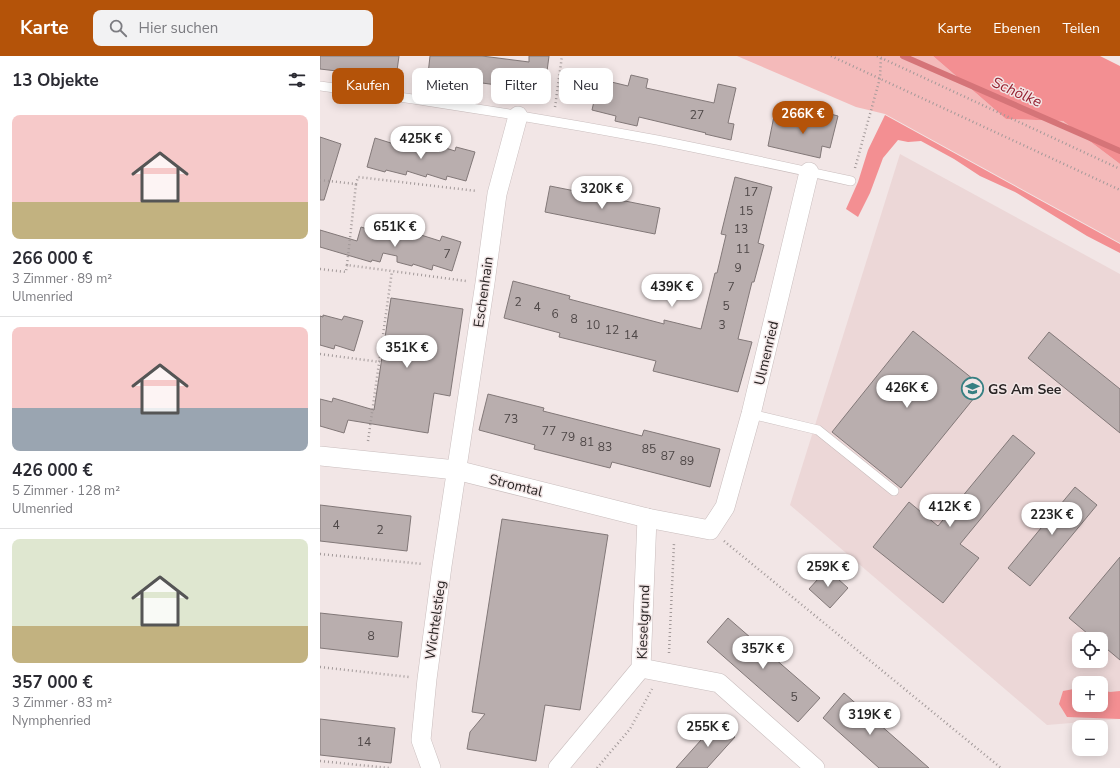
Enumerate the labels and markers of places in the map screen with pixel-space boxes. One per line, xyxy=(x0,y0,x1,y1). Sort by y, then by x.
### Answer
pin: 266K € xyxy=(770,101,836,135)
pin: 425K € xyxy=(388,126,454,160)
pin: 320K € xyxy=(569,176,635,210)
pin: 651K € xyxy=(362,214,428,248)
pin: 439K € xyxy=(639,274,705,308)
pin: 351K € xyxy=(374,335,440,369)
pin: 426K € xyxy=(874,375,940,409)
school or university icon: GS Am See xyxy=(960,376,986,402)
place label: GS Am See xyxy=(988,380,1062,399)
pin: 412K € xyxy=(917,494,983,528)
pin: 223K € xyxy=(1019,502,1085,536)
pin: 259K € xyxy=(795,554,861,588)
pin: 357K € xyxy=(730,636,796,670)
pin: 319K € xyxy=(837,702,903,736)
pin: 255K € xyxy=(675,714,741,748)

